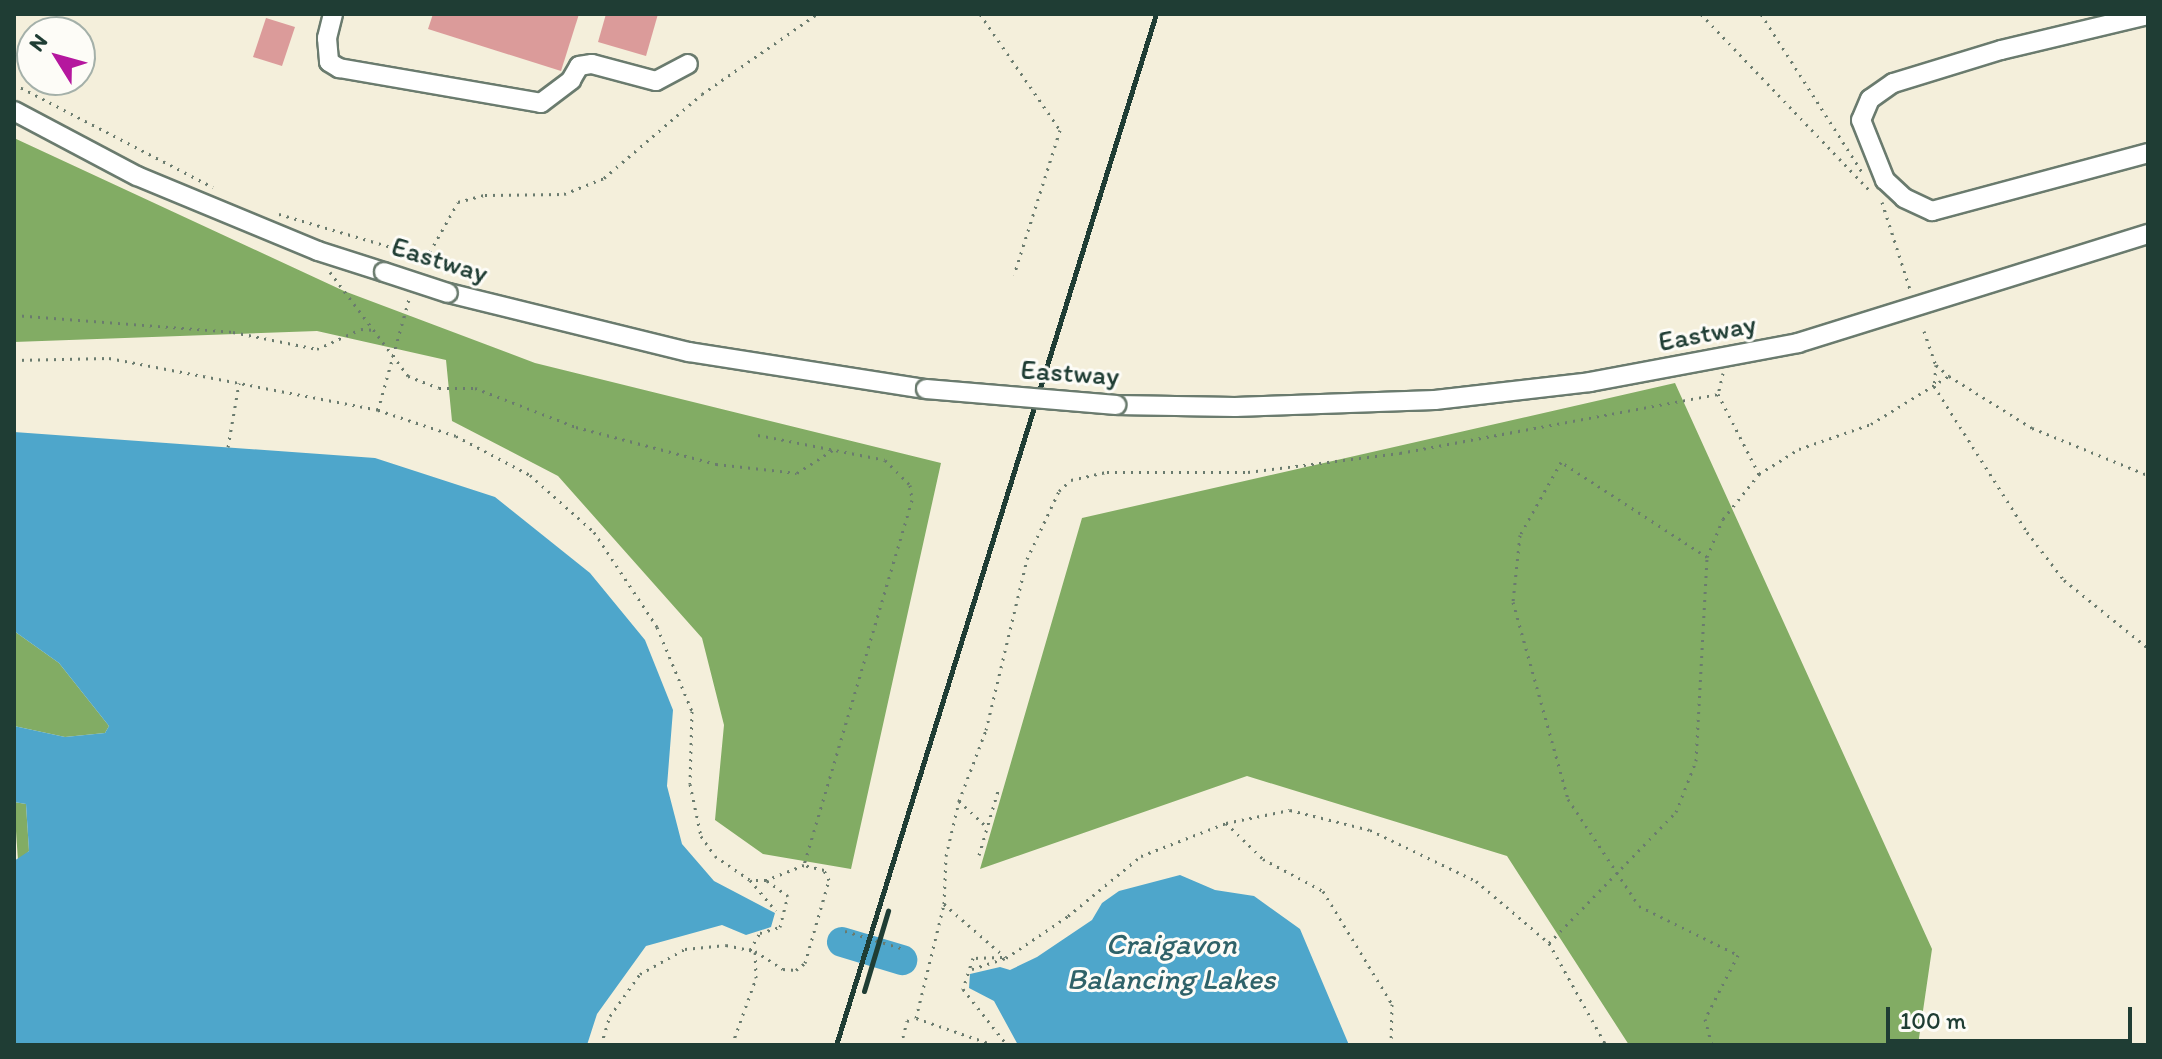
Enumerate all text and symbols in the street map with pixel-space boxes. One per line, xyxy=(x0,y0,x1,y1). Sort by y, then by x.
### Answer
north arrow xyxy=(16,16,96,96)
text: N xyxy=(23,28,53,57)
street label: Eastway xyxy=(388,228,492,290)
street label: Eastway xyxy=(1655,306,1759,358)
street label: Eastway xyxy=(1019,352,1121,392)
water label: Craigavon Balancing Lakes xyxy=(1067,926,1275,996)
scale bar xyxy=(1890,991,2136,1041)
text: 100 m xyxy=(1900,1006,1966,1035)

